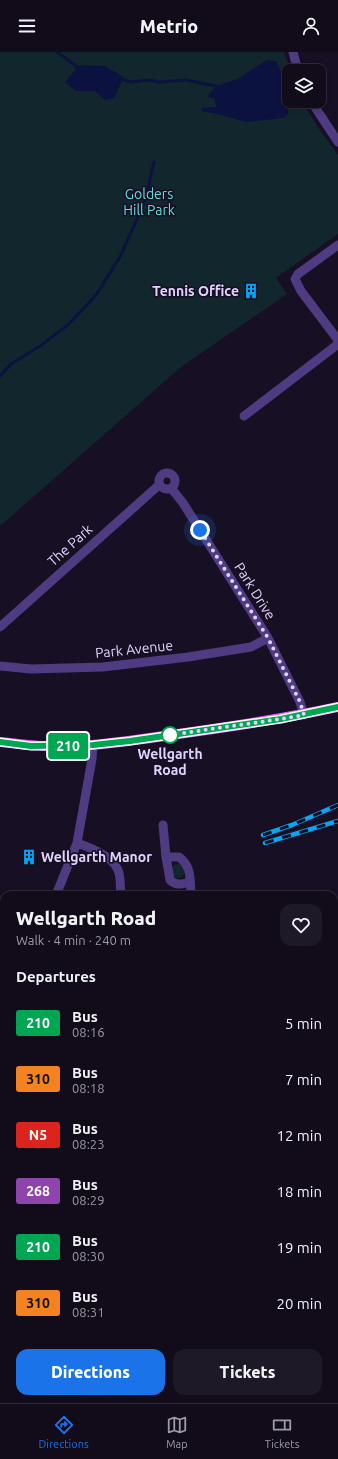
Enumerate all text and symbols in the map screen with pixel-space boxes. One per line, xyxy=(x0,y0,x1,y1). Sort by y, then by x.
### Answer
icon: menu xyxy=(16,15,38,37)
icon: person xyxy=(300,15,322,37)
text: Metrio xyxy=(140,16,198,36)
map controls xyxy=(282,64,326,108)
button: layers xyxy=(282,64,326,108)
park label: Golders Hill Park xyxy=(123,186,175,218)
building icon: Tennis Office xyxy=(242,282,260,300)
place label: Tennis Office xyxy=(152,283,239,299)
your location xyxy=(190,520,210,540)
street label: The Park xyxy=(44,521,96,569)
street label: Park Drive xyxy=(231,560,279,622)
street label: Park Avenue xyxy=(94,637,174,661)
marker: Wellgarth Road xyxy=(161,726,179,744)
line badge: 210 xyxy=(45,733,91,759)
text: 210 xyxy=(56,738,80,754)
place label: Wellgarth Road xyxy=(137,746,203,778)
building icon: Wellgarth Manor xyxy=(20,848,38,866)
place label: Wellgarth Manor xyxy=(41,849,152,865)
button: heart xyxy=(280,904,322,946)
text: Wellgarth Road xyxy=(16,907,156,929)
text: Walk · 4 min · 240 m xyxy=(16,933,131,947)
text: Departures xyxy=(16,968,96,985)
text: Bus xyxy=(72,1008,98,1025)
text: 210 xyxy=(26,1015,50,1031)
text: 5 min xyxy=(285,1015,322,1032)
text: 08:16 xyxy=(72,1025,105,1039)
text: Bus xyxy=(72,1064,98,1081)
text: 310 xyxy=(26,1071,50,1087)
text: 7 min xyxy=(285,1071,322,1088)
text: 08:18 xyxy=(72,1081,105,1095)
text: Bus xyxy=(72,1120,98,1137)
text: N5 xyxy=(29,1127,47,1143)
text: 12 min xyxy=(276,1127,322,1144)
text: 08:23 xyxy=(72,1137,105,1151)
text: Bus xyxy=(72,1176,98,1193)
text: 268 xyxy=(26,1183,50,1199)
text: 18 min xyxy=(276,1183,322,1200)
text: 08:29 xyxy=(72,1193,105,1207)
text: Bus xyxy=(72,1232,98,1249)
text: 210 xyxy=(26,1239,50,1255)
text: 19 min xyxy=(276,1239,322,1256)
text: 08:30 xyxy=(72,1249,105,1263)
text: Bus xyxy=(72,1288,98,1305)
text: 310 xyxy=(26,1295,50,1311)
text: 20 min xyxy=(276,1295,322,1312)
text: 08:31 xyxy=(72,1305,105,1319)
button: Directions xyxy=(16,1349,165,1395)
button: Tickets xyxy=(173,1349,322,1395)
tab: Directions xyxy=(39,1414,89,1450)
tab: Map xyxy=(166,1414,188,1450)
tab: Tickets xyxy=(265,1414,299,1450)

